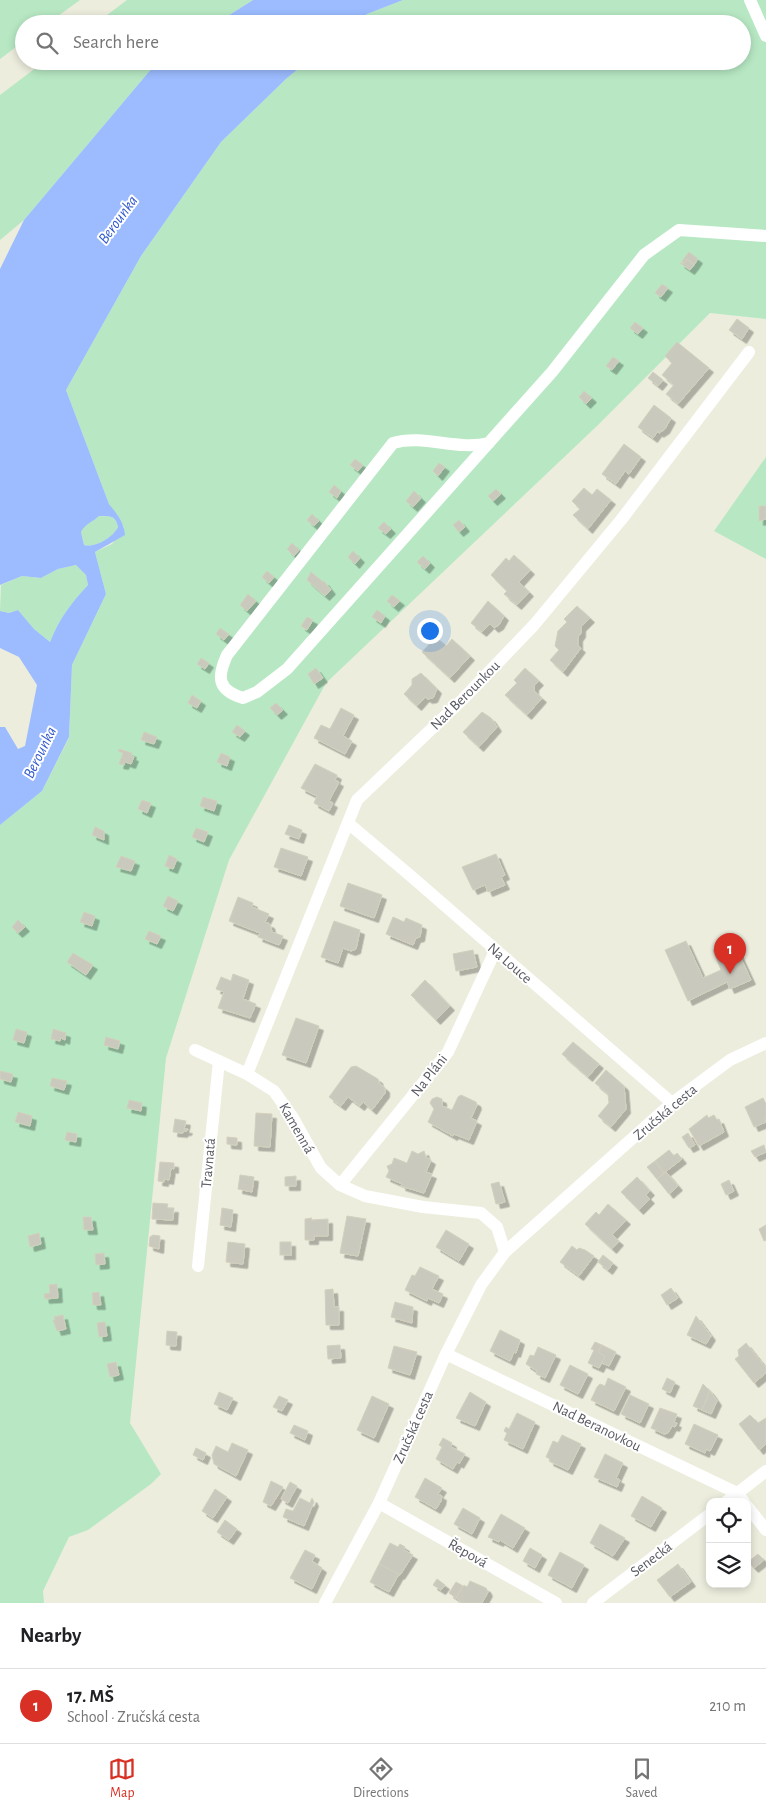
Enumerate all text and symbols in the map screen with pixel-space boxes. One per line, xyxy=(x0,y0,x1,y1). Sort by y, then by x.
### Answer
search box xyxy=(15,15,751,70)
icon: search xyxy=(33,29,61,57)
text: Search here xyxy=(73,33,159,52)
water label: Berounka xyxy=(95,193,140,247)
your location xyxy=(417,618,443,644)
street label: Nad Berounkou xyxy=(428,658,503,733)
water label: Berounka xyxy=(21,724,59,781)
pin: 1 xyxy=(714,933,746,974)
street label: Na Louce xyxy=(485,940,535,986)
street label: Na Pláni xyxy=(408,1051,450,1099)
street label: Zručská cesta xyxy=(631,1082,700,1143)
street label: Kamenná xyxy=(276,1100,317,1156)
street label: Travnatá xyxy=(199,1137,218,1189)
street label: Zručská cesta xyxy=(391,1389,436,1466)
street label: Nad Beranovkou xyxy=(550,1399,644,1454)
map controls xyxy=(706,1498,751,1588)
button: locate xyxy=(706,1498,751,1543)
street label: Řepová xyxy=(446,1535,490,1571)
street label: Senecká xyxy=(628,1539,675,1580)
button: layers xyxy=(706,1543,751,1588)
text: Nearby xyxy=(20,1625,81,1646)
text: 17. MŠ xyxy=(67,1687,114,1706)
text: 1 xyxy=(33,1698,39,1714)
text: 210 m xyxy=(709,1698,746,1714)
text: School · Zručská cesta xyxy=(67,1709,200,1725)
tab: Map xyxy=(108,1755,136,1802)
tab: Directions xyxy=(353,1755,409,1802)
tab: Saved xyxy=(626,1755,658,1802)

